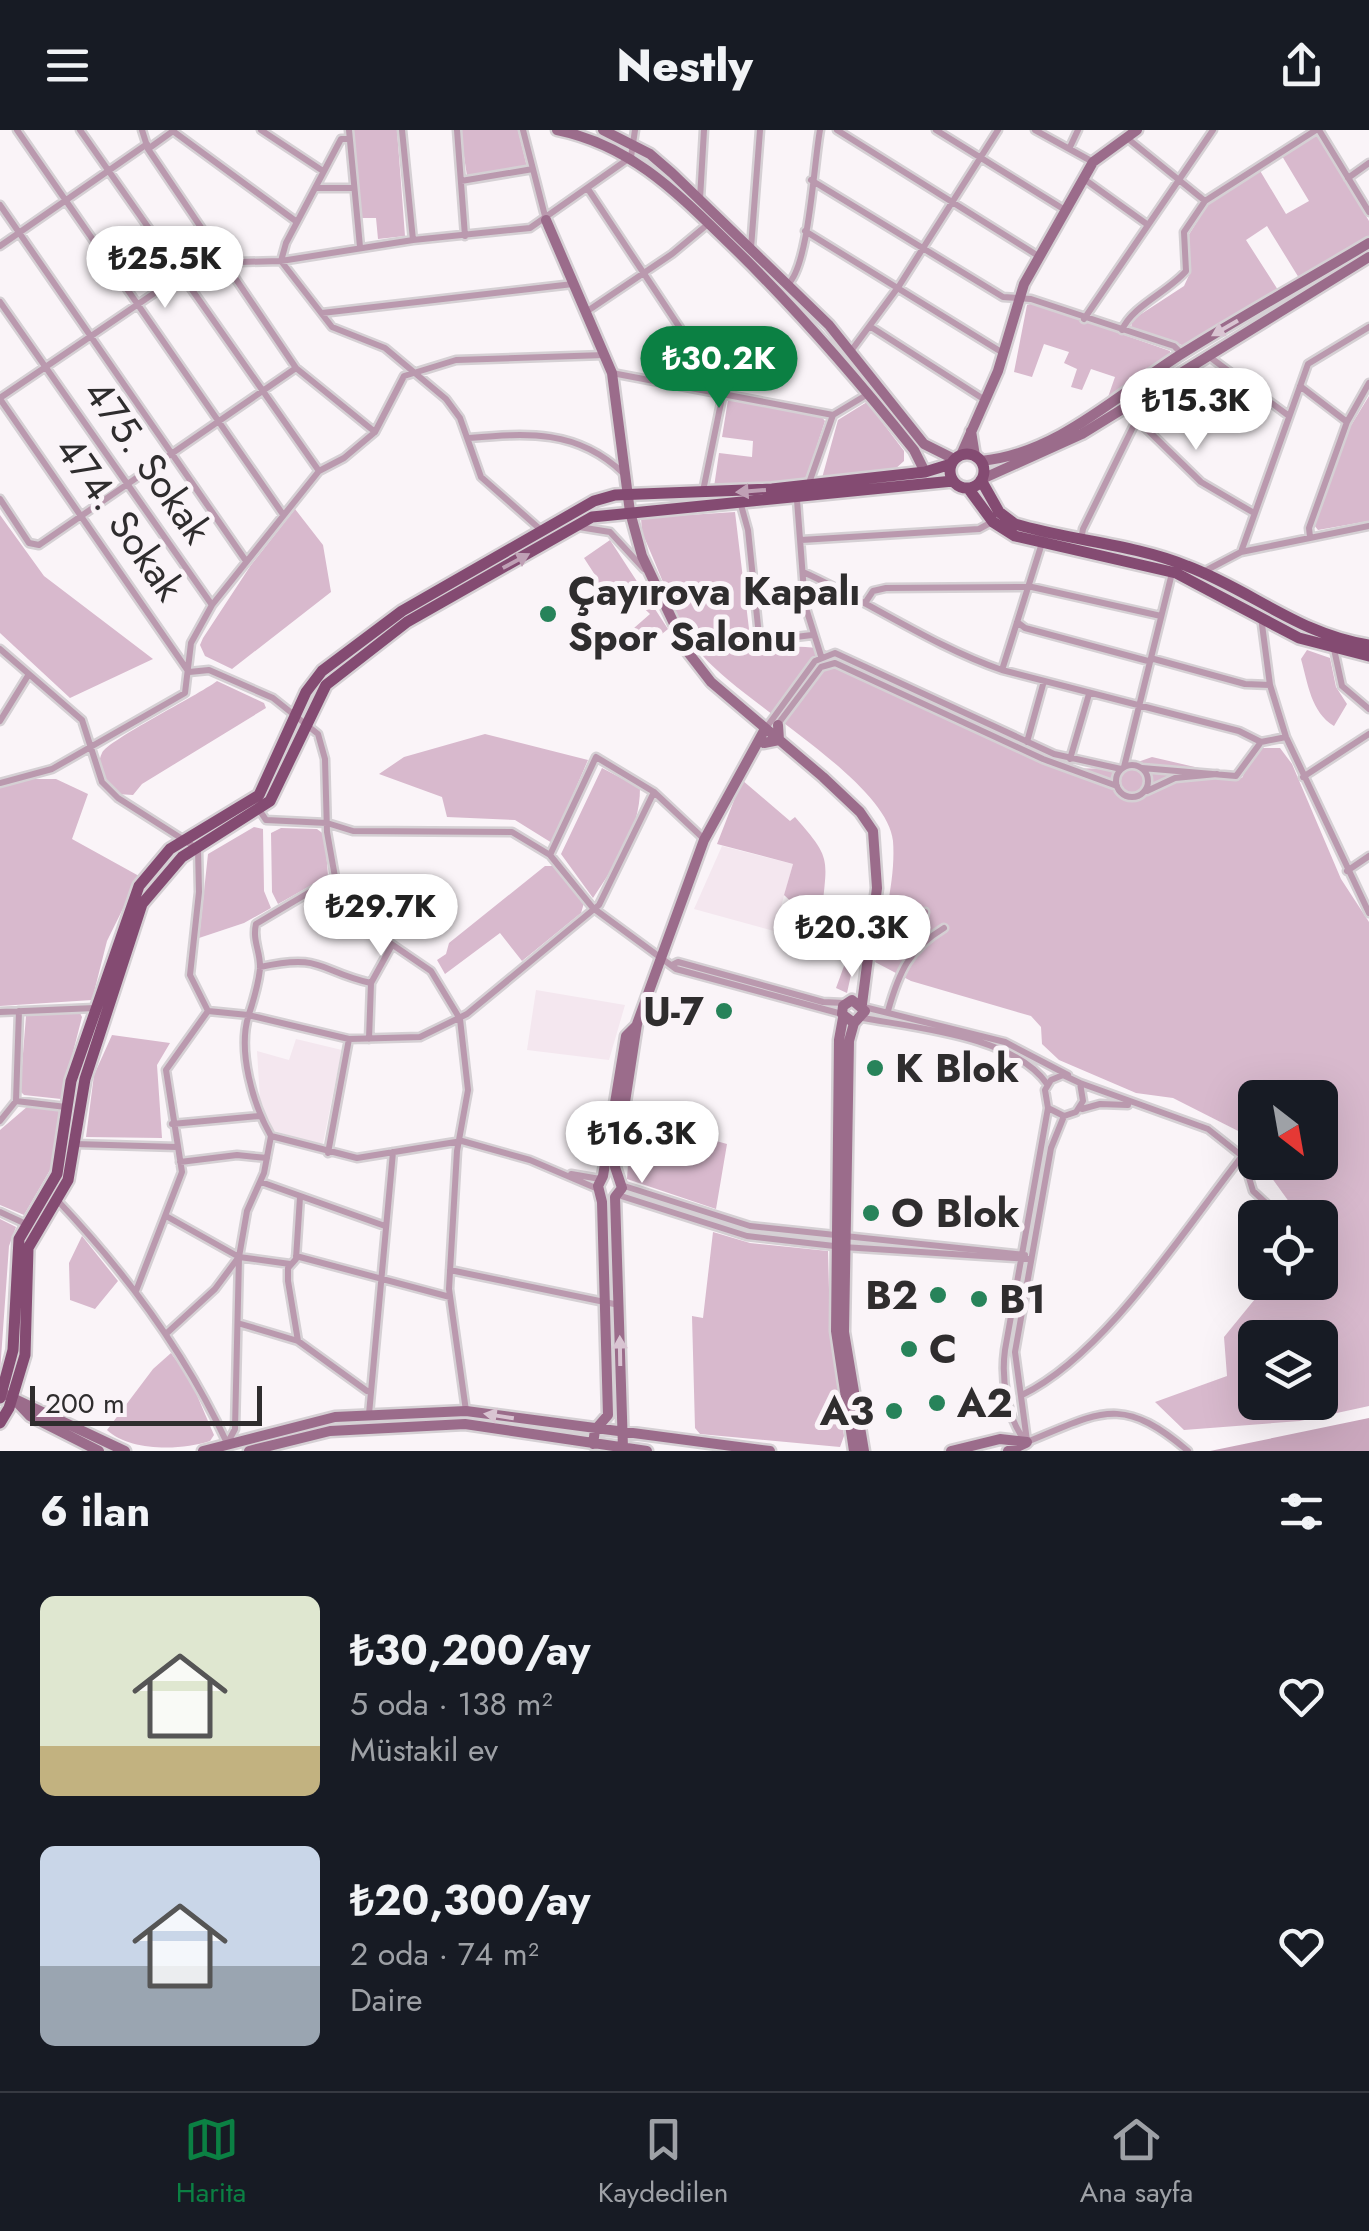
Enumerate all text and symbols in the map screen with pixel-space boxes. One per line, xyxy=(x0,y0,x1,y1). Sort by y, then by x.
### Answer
text: Nestly xyxy=(616,33,753,98)
icon: menu xyxy=(40,38,95,93)
icon: share xyxy=(1274,38,1329,93)
pin: ₺25.5K xyxy=(84,226,246,311)
text: ₺25.5K xyxy=(108,235,222,281)
one-way arrow xyxy=(1211,319,1239,337)
pin: ₺30.2K xyxy=(638,326,800,411)
text: ₺30.2K xyxy=(662,335,776,381)
street label: 475. Sokak xyxy=(70,367,226,555)
pin: ₺15.3K xyxy=(1115,368,1277,453)
text: ₺15.3K xyxy=(1142,377,1250,423)
street label: 474. Sokak xyxy=(42,424,198,613)
one-way arrow xyxy=(735,483,766,499)
one-way arrow xyxy=(502,552,531,569)
place label: Çayırova Kapalı Spor Salonu xyxy=(568,562,860,666)
marker: Çayırova Kapalı Spor Salonu xyxy=(537,603,559,625)
pin: ₺29.7K xyxy=(300,874,462,959)
text: ₺29.7K xyxy=(326,883,436,929)
pin: ₺20.3K xyxy=(771,895,933,980)
text: ₺20.3K xyxy=(795,904,909,950)
place label: U-7 xyxy=(643,982,705,1040)
marker: U-7 xyxy=(713,1000,735,1022)
place label: K Blok xyxy=(895,1039,1019,1097)
marker: K Blok xyxy=(864,1057,886,1079)
north arrow xyxy=(1238,1080,1338,1180)
map controls xyxy=(1238,1080,1338,1420)
pin: ₺16.3K xyxy=(561,1101,723,1186)
text: ₺16.3K xyxy=(588,1110,696,1156)
place label: O Blok xyxy=(891,1184,1020,1242)
button: locate xyxy=(1238,1200,1338,1300)
marker: O Blok xyxy=(860,1202,882,1224)
place label: B2 xyxy=(865,1266,918,1324)
place label: B1 xyxy=(999,1270,1046,1328)
marker: B2 xyxy=(927,1284,949,1306)
marker: B1 xyxy=(968,1288,990,1310)
place label: C xyxy=(929,1320,957,1378)
button: layers xyxy=(1238,1320,1338,1420)
one-way arrow xyxy=(612,1334,628,1366)
marker: C xyxy=(898,1338,920,1360)
place label: A2 xyxy=(956,1374,1013,1432)
scale bar xyxy=(30,1381,262,1426)
place label: A3 xyxy=(819,1382,874,1440)
text: 200 m xyxy=(45,1383,125,1424)
marker: A2 xyxy=(926,1392,948,1414)
marker: A3 xyxy=(883,1400,905,1422)
one-way arrow xyxy=(483,1407,514,1423)
text: 6 ilan xyxy=(40,1481,150,1542)
icon: filters xyxy=(1274,1484,1329,1539)
text: ₺30,200/ay xyxy=(350,1620,590,1681)
icon: home xyxy=(120,1636,240,1756)
icon: heart xyxy=(1274,1669,1329,1724)
text: 5 oda · 138 m² xyxy=(350,1681,553,1727)
text: Müstakil ev xyxy=(350,1727,498,1773)
text: ₺20,300/ay xyxy=(350,1870,590,1931)
icon: home xyxy=(120,1886,240,2006)
icon: heart xyxy=(1274,1919,1329,1974)
text: 2 oda · 74 m² xyxy=(350,1931,539,1977)
text: Daire xyxy=(350,1977,422,2023)
tab: Harita xyxy=(176,2112,246,2213)
tab: Kaydedilen xyxy=(598,2112,728,2213)
tab: Ana sayfa xyxy=(1080,2112,1193,2213)

